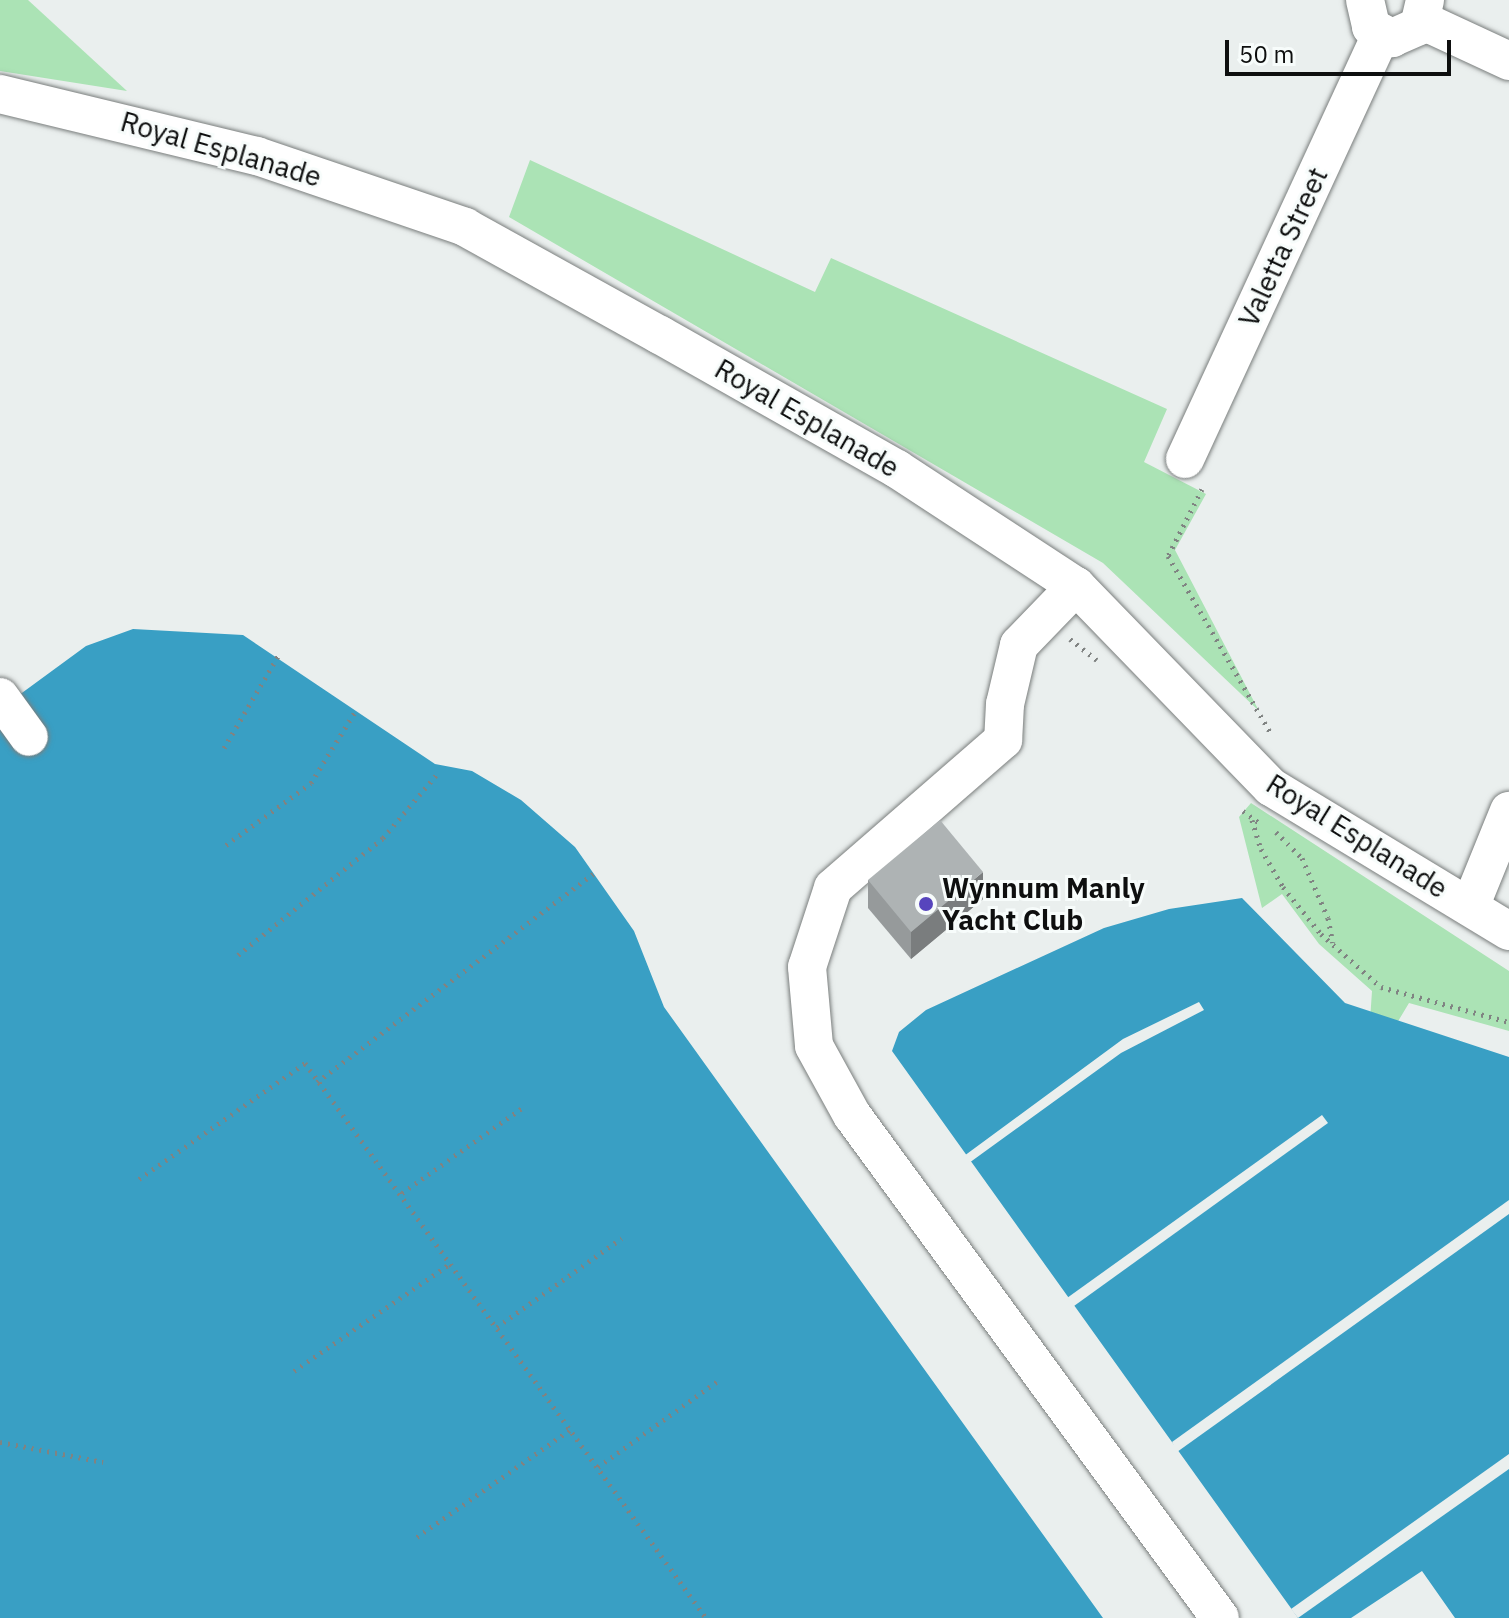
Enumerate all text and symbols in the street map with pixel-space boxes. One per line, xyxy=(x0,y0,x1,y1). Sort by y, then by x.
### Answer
scale bar xyxy=(1229,24,1455,74)
text: 50 m xyxy=(1239,38,1294,70)
street label: Royal Esplanade xyxy=(117,104,325,194)
street label: Valetta Street xyxy=(1231,162,1335,332)
street label: Royal Esplanade xyxy=(709,352,905,484)
street label: Royal Esplanade xyxy=(1260,767,1454,905)
place label: Wynnum Manly Yacht Club xyxy=(942,871,1145,937)
marker: Wynnum Manly Yacht Club xyxy=(917,895,935,913)

